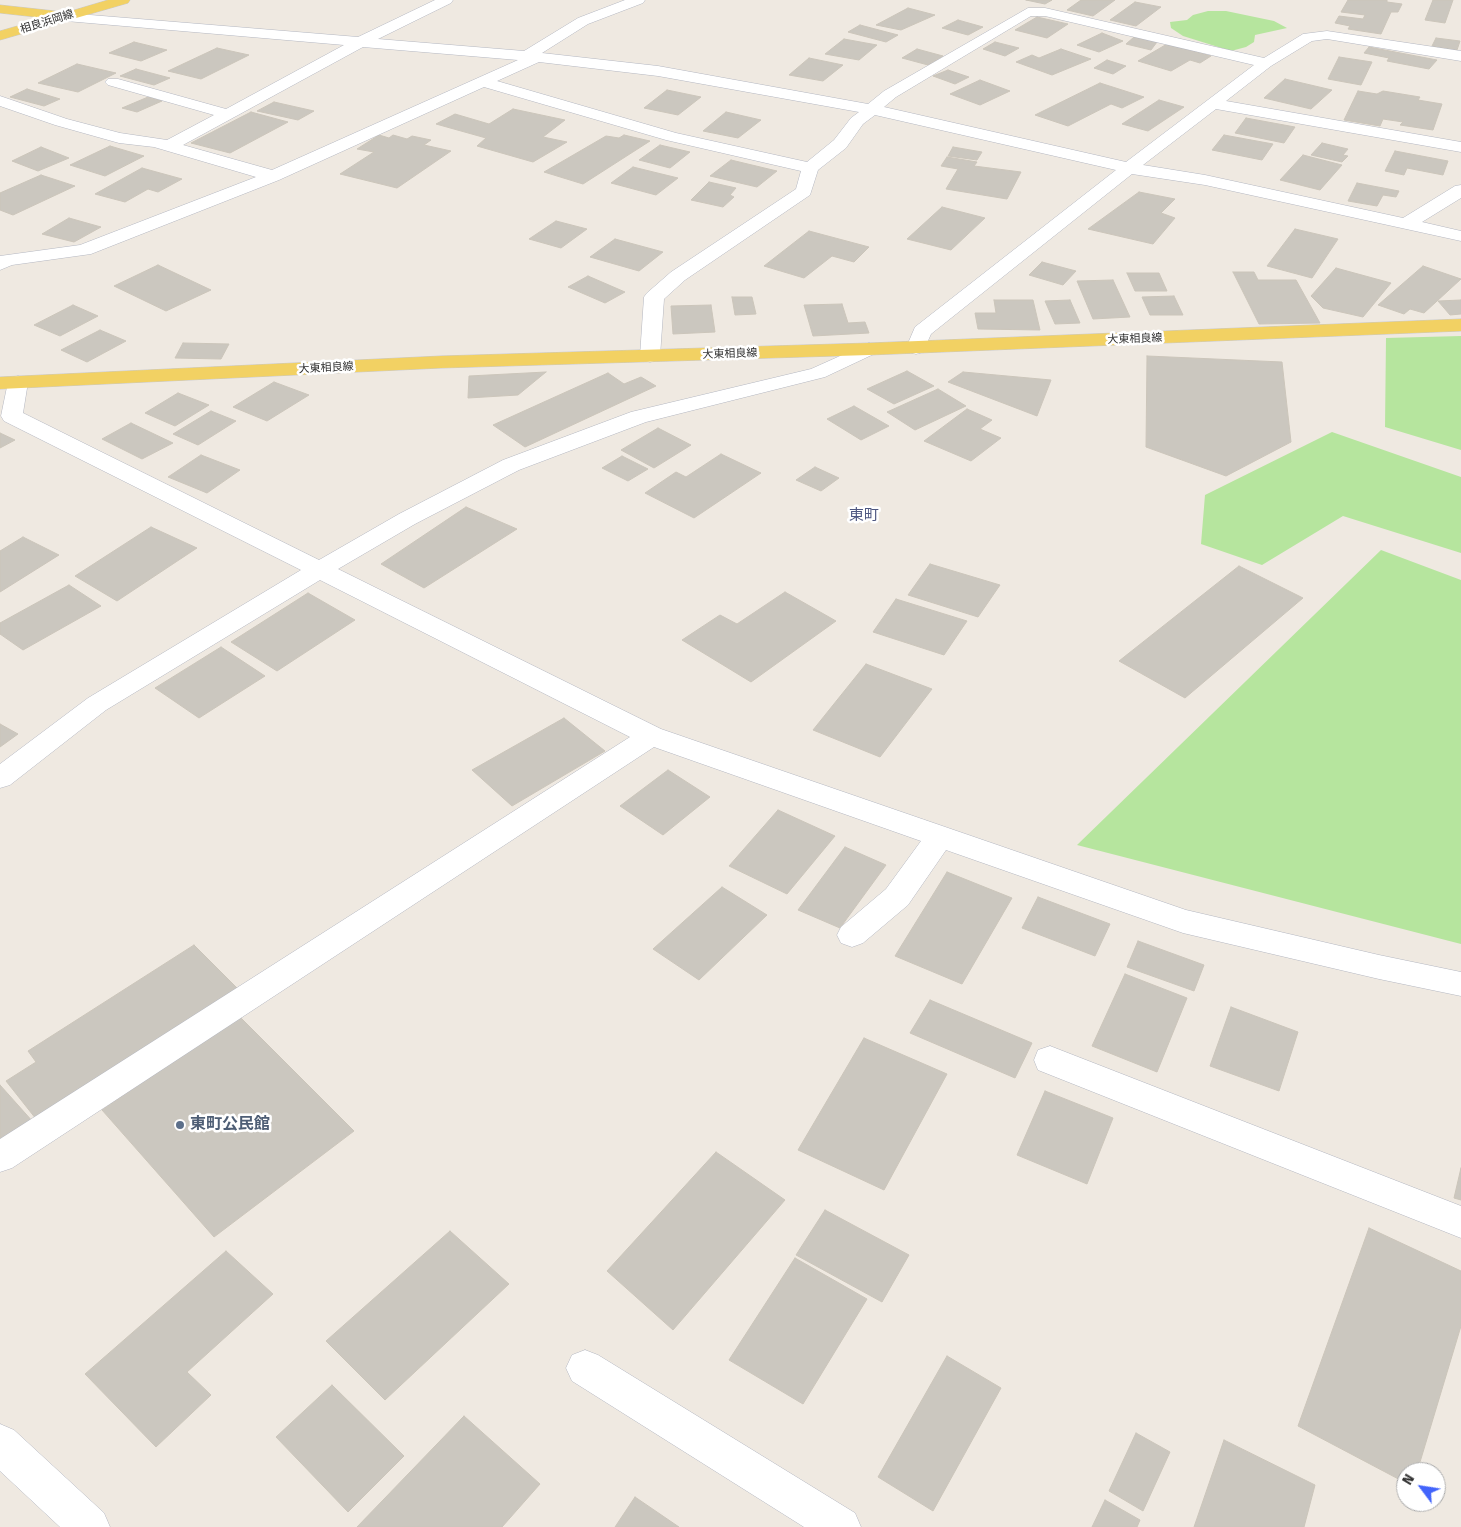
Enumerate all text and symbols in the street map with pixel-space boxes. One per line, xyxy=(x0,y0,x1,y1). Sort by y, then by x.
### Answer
street label: 相良浜岡線 xyxy=(19,8,75,36)
street label: 大東相良線 xyxy=(1107,331,1163,347)
street label: 大東相良線 xyxy=(702,346,758,362)
street label: 大東相良線 xyxy=(298,360,354,376)
district label: 東町 xyxy=(849,507,879,525)
place label: 東町公民館 xyxy=(190,1115,270,1135)
marker: 東町公民館 xyxy=(174,1119,186,1131)
north arrow xyxy=(1396,1462,1446,1512)
text: N xyxy=(1399,1471,1418,1488)

